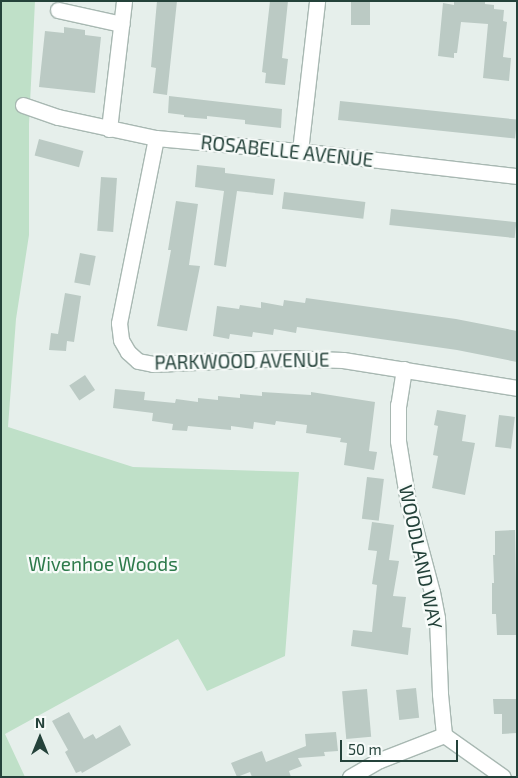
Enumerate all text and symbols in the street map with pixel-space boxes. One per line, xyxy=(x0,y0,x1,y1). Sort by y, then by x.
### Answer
street label: ROSABELLE AVENUE xyxy=(199,131,375,171)
street label: PARKWOOD AVENUE xyxy=(154,348,330,374)
street label: WOODLAND WAY xyxy=(395,483,447,631)
park label: Wivenhoe Woods xyxy=(28,553,178,575)
north arrow xyxy=(15,713,65,763)
text: N xyxy=(35,714,45,731)
scale bar xyxy=(343,730,460,762)
text: 50 m xyxy=(348,740,382,758)

